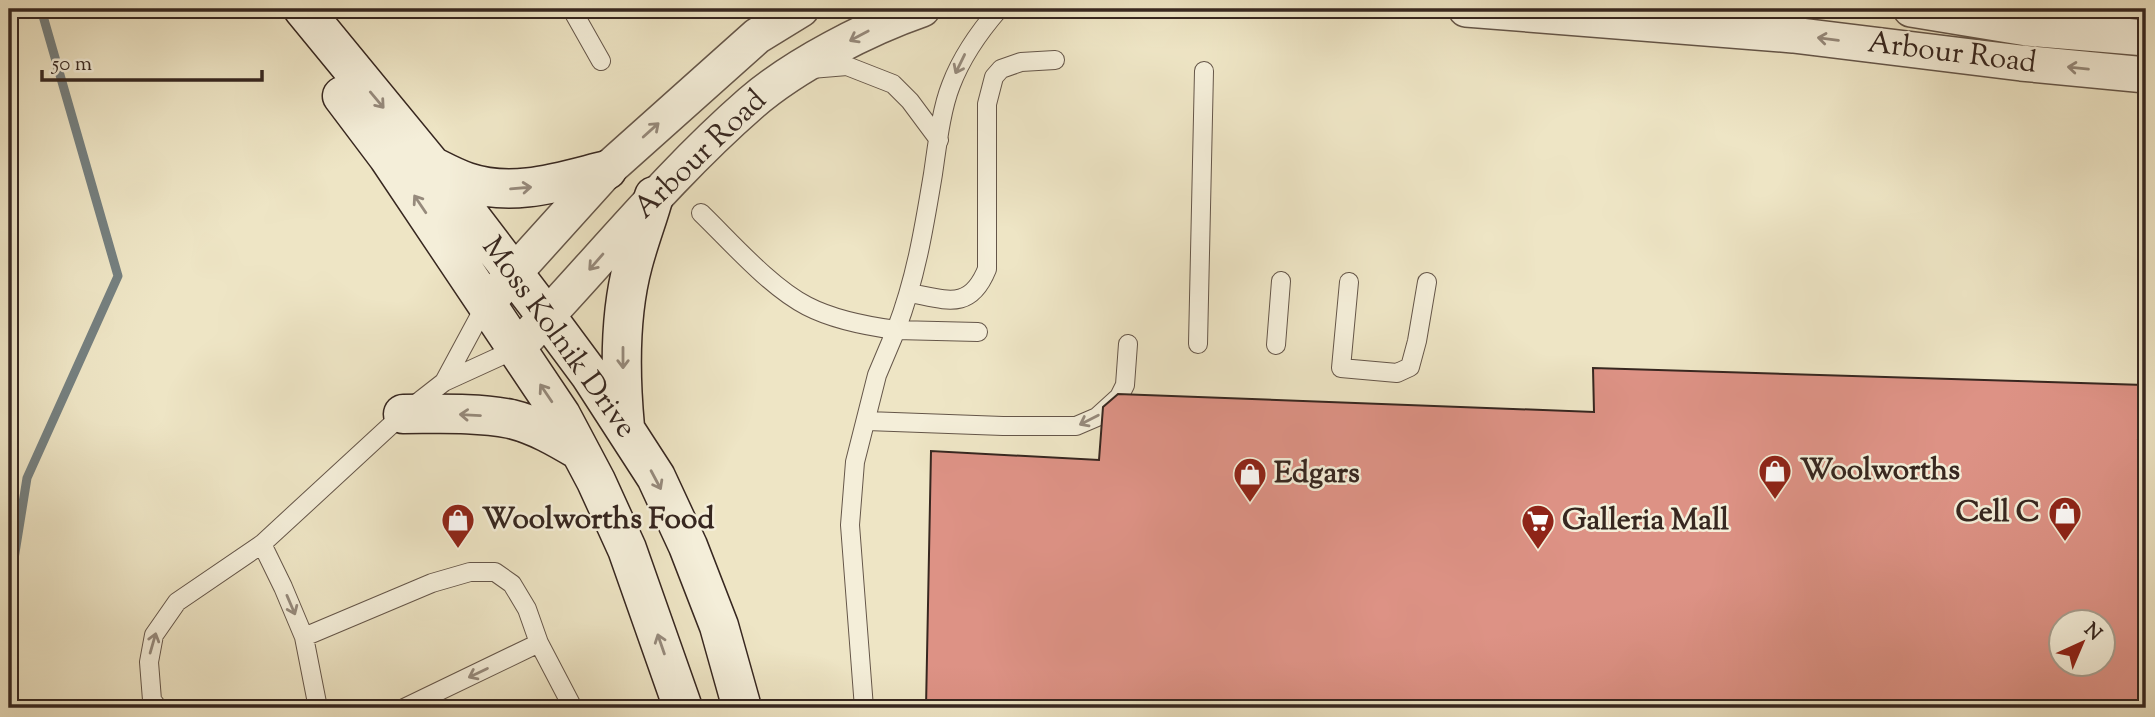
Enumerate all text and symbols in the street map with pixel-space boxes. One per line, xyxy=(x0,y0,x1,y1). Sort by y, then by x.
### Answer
street label: Arbour Road xyxy=(1865,22,2039,86)
one-way arrow xyxy=(850,29,870,43)
one-way arrow xyxy=(1817,32,1840,45)
scale bar xyxy=(42,38,262,82)
text: 50 m xyxy=(51,50,92,80)
one-way arrow xyxy=(953,53,967,74)
one-way arrow xyxy=(2068,61,2090,74)
street label: Arbour Road xyxy=(625,80,777,229)
one-way arrow xyxy=(369,90,385,108)
one-way arrow xyxy=(642,122,660,138)
one-way arrow xyxy=(509,181,532,194)
one-way arrow xyxy=(412,195,427,214)
street label: Moss Kolnik Drive xyxy=(470,228,646,448)
one-way arrow xyxy=(588,253,604,271)
one-way arrow xyxy=(616,346,629,369)
one-way arrow xyxy=(539,384,553,403)
one-way arrow xyxy=(459,409,482,422)
one-way arrow xyxy=(1079,413,1100,427)
place label: Woolworths xyxy=(1800,450,1960,493)
shop icon: Woolworths xyxy=(1756,452,1794,501)
place label: Edgars xyxy=(1274,453,1360,496)
shop icon: Edgars xyxy=(1231,455,1269,504)
one-way arrow xyxy=(650,469,664,490)
place label: Cell C xyxy=(1955,492,2040,535)
shop icon: Cell C xyxy=(2046,494,2084,543)
place label: Woolworths Food xyxy=(482,499,714,542)
place label: Galleria Mall xyxy=(1562,500,1730,543)
shop icon: Woolworths Food xyxy=(439,501,477,550)
supermarket icon: Galleria Mall xyxy=(1519,502,1557,551)
one-way arrow xyxy=(285,594,298,616)
north arrow xyxy=(2046,608,2116,678)
text: N xyxy=(2077,618,2107,648)
one-way arrow xyxy=(148,632,161,654)
one-way arrow xyxy=(654,633,666,655)
one-way arrow xyxy=(468,667,489,680)

